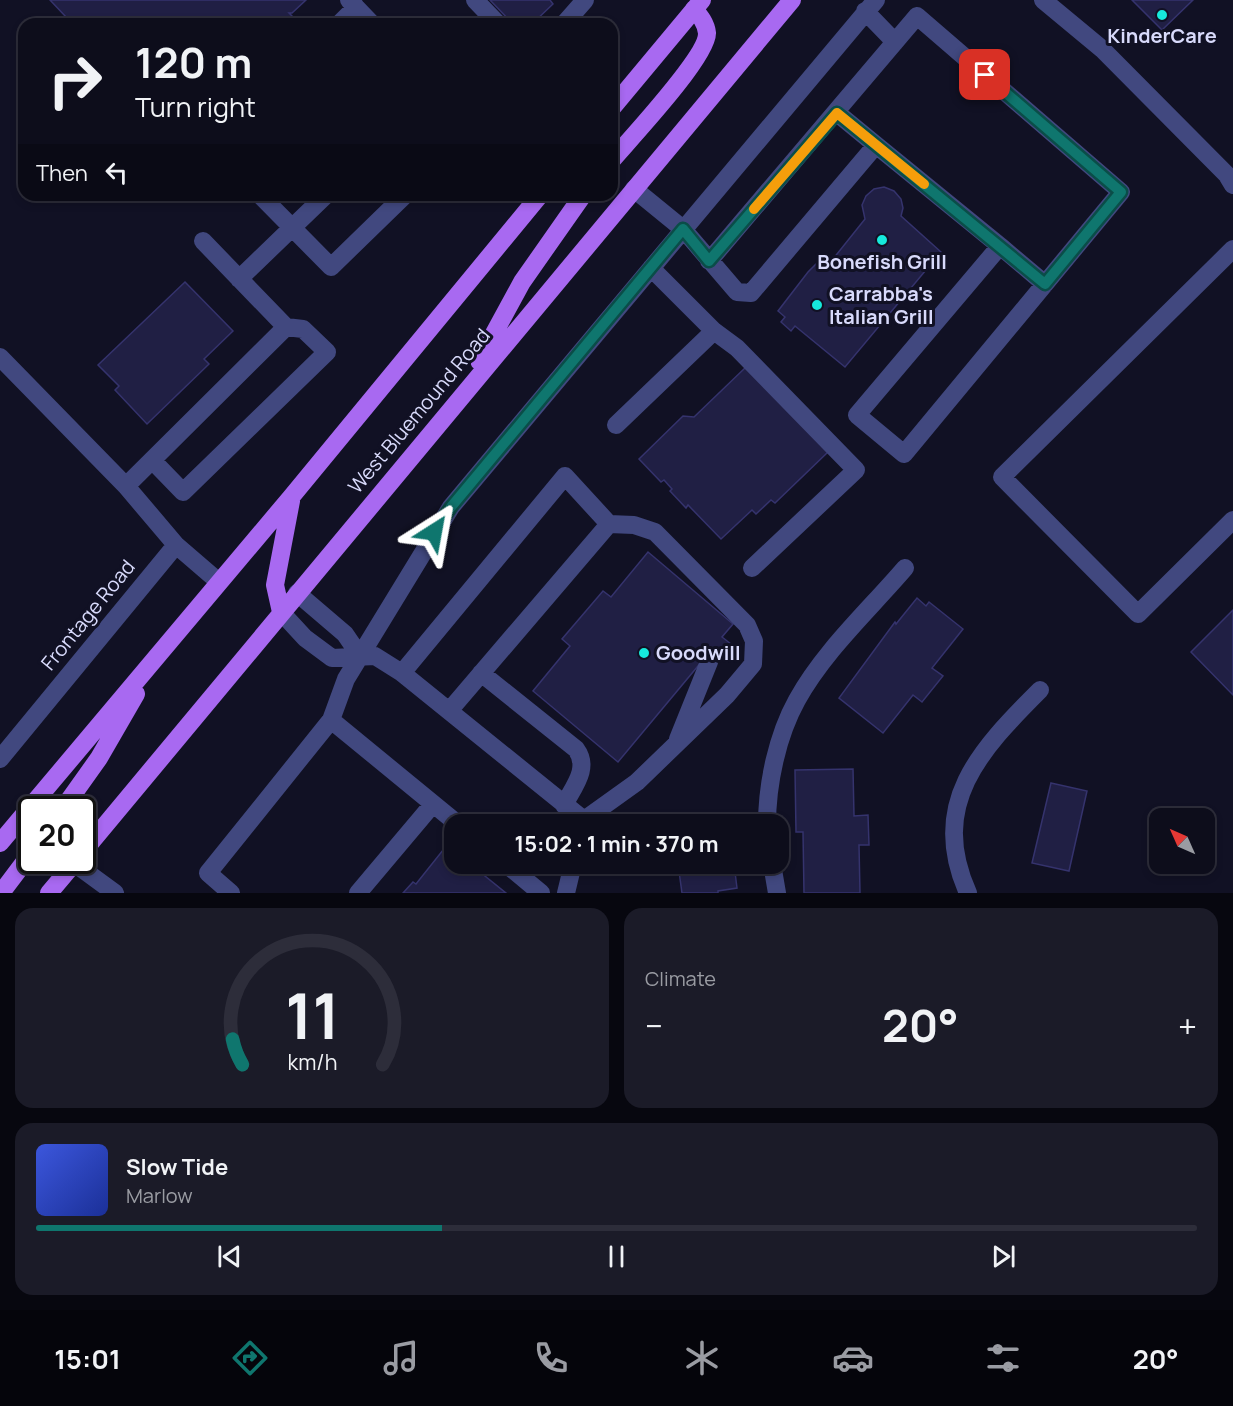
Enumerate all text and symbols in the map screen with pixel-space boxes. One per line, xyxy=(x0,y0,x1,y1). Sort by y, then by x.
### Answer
marker: KinderCare xyxy=(1155,8,1169,22)
place label: KinderCare xyxy=(1107,22,1217,49)
text: 120 m xyxy=(135,33,252,91)
icon: right xyxy=(36,42,114,120)
pin xyxy=(959,49,1010,100)
icon: arrive xyxy=(968,58,1001,91)
text: Turn right xyxy=(135,88,256,125)
icon: left xyxy=(100,156,133,189)
text: Then xyxy=(36,158,88,188)
marker: Bonefish Grill xyxy=(875,233,889,247)
place label: Bonefish Grill xyxy=(817,248,947,275)
place label: Carrabba's Italian Grill xyxy=(829,280,934,330)
marker: Carrabba's Italian Grill xyxy=(810,298,824,312)
street label: West Bluemound Road xyxy=(342,322,496,499)
position arrow xyxy=(402,500,466,564)
street label: Frontage Road xyxy=(35,554,141,676)
place label: Goodwill xyxy=(656,639,741,666)
marker: Goodwill xyxy=(637,646,651,660)
speed limit sign: 20 xyxy=(18,796,96,874)
north arrow xyxy=(1149,808,1215,874)
map controls xyxy=(1149,808,1215,874)
text: 15:02 · 1 min · 370 m xyxy=(515,829,718,859)
text: Climate xyxy=(645,965,716,992)
text: 11 xyxy=(285,972,339,1058)
text: 20° xyxy=(882,994,959,1056)
text: − xyxy=(645,1003,663,1048)
text: + xyxy=(1178,1003,1197,1048)
text: km/h xyxy=(287,1047,337,1076)
text: Slow Tide xyxy=(126,1152,228,1182)
text: Marlow xyxy=(126,1182,193,1209)
icon: previous xyxy=(213,1240,246,1273)
icon: pause xyxy=(600,1240,633,1273)
icon: next xyxy=(987,1240,1020,1273)
icon: directions xyxy=(229,1337,271,1379)
icon: music xyxy=(380,1337,422,1379)
icon: phone xyxy=(530,1337,572,1379)
icon: climate xyxy=(681,1337,723,1379)
icon: car xyxy=(832,1337,874,1379)
icon: filters xyxy=(982,1337,1024,1379)
text: 15:01 xyxy=(54,1340,121,1377)
text: 20° xyxy=(1133,1340,1179,1377)

